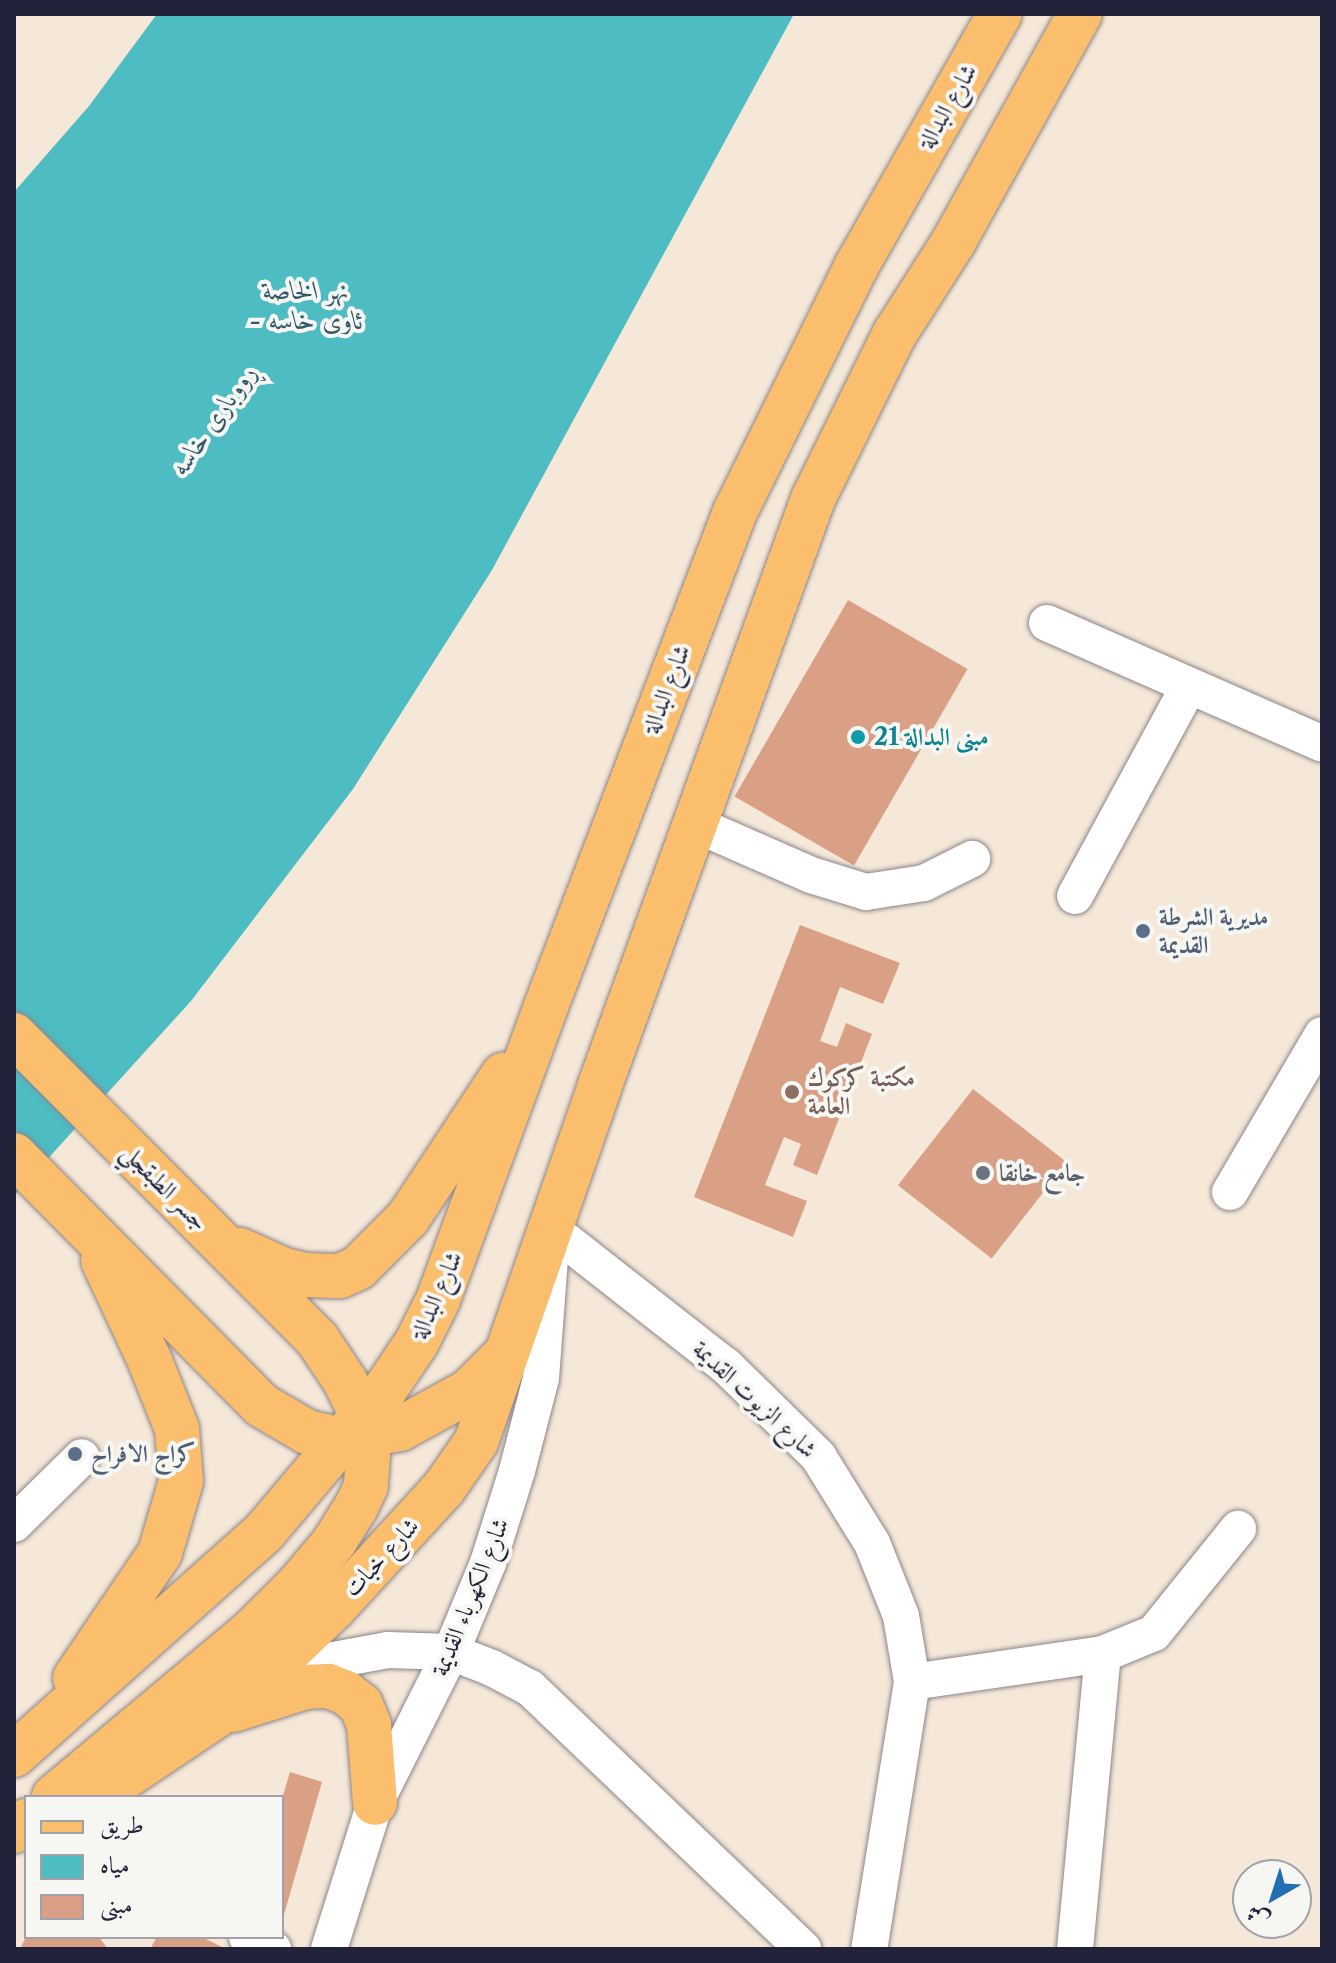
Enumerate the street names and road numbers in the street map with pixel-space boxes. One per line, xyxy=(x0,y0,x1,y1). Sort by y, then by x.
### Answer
street label: شارع البدالة xyxy=(911,59,983,153)
street label: شارع البدالة xyxy=(636,640,696,738)
street label: جسر الطبقجلي xyxy=(116,1138,214,1236)
street label: شارع البدالة xyxy=(404,1247,468,1343)
street label: شارع الزيوت القديمة xyxy=(687,1334,823,1464)
street label: شارع خبات xyxy=(337,1512,425,1602)
street label: شارع الكهرباء القديمة xyxy=(425,1514,515,1680)

